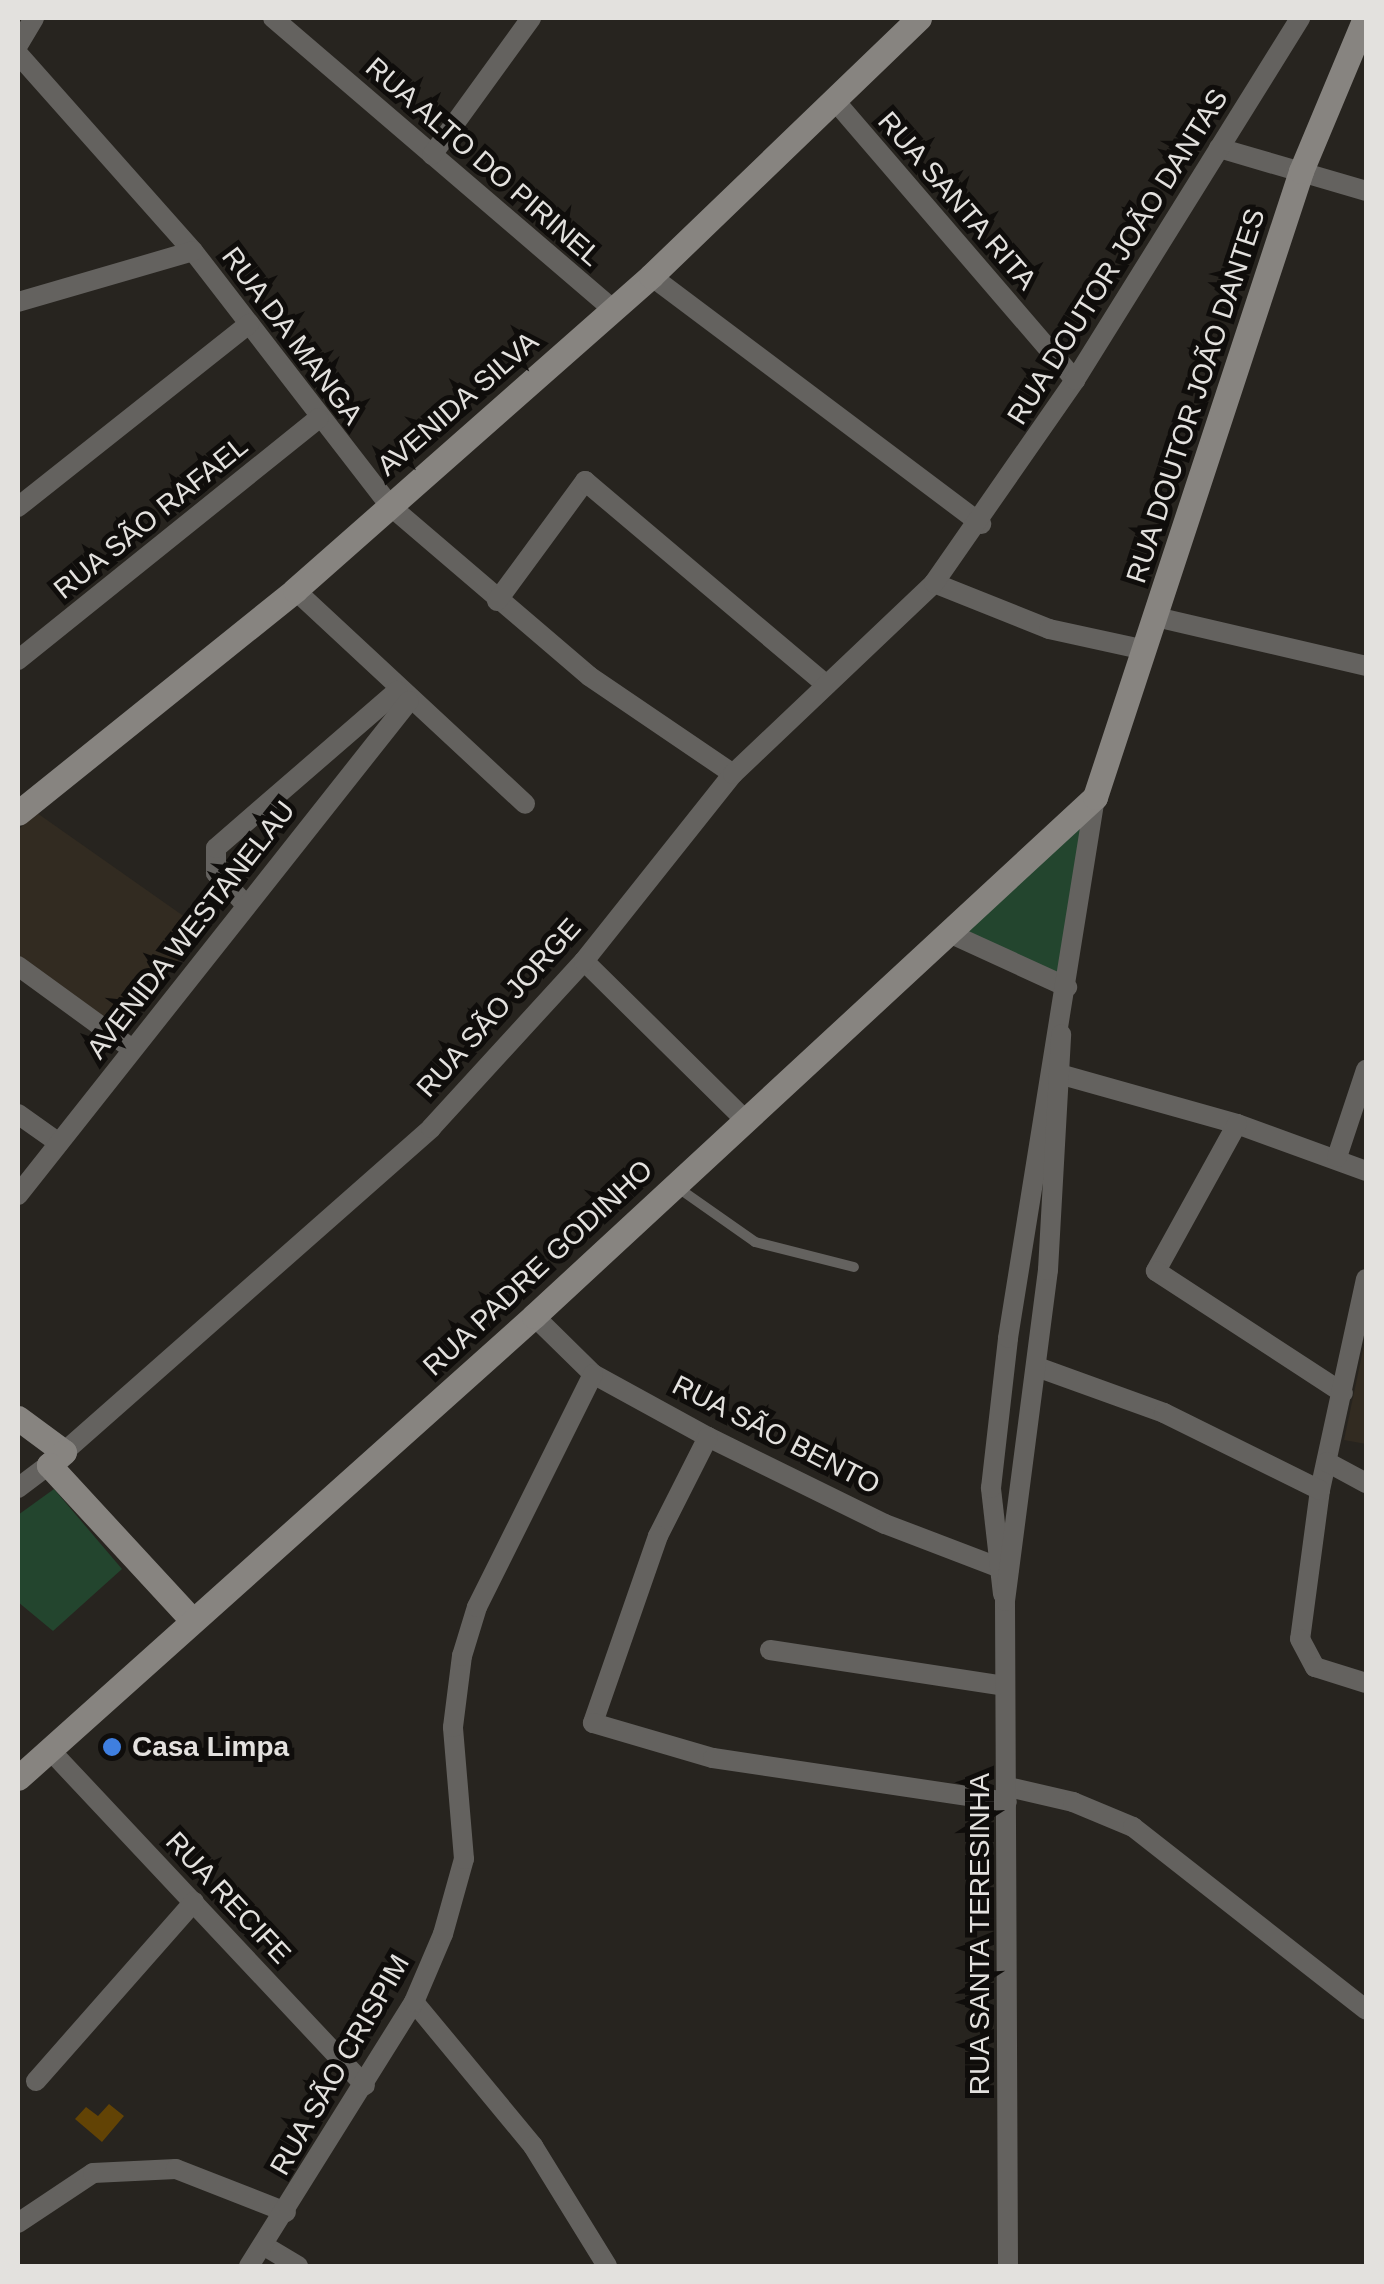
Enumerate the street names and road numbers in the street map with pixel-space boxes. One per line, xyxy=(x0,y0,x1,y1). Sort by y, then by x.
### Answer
street label: RUA ALTO DO PIRINEL xyxy=(357,50,609,274)
street label: RUA DOUTOR JOÃO DANTAS xyxy=(1000,82,1236,432)
street label: RUA SANTA RITA xyxy=(870,104,1044,298)
street label: RUA DOUTOR JOÃO DANTES xyxy=(1119,204,1273,588)
street label: RUA DA MANGA xyxy=(214,240,370,432)
street label: AVENIDA SILVA xyxy=(370,324,546,484)
street label: RUA SÃO RAFAEL xyxy=(47,429,255,607)
street label: AVENIDA WESTANELAU xyxy=(79,794,303,1066)
street label: RUA SÃO JORGE xyxy=(409,911,589,1105)
street label: RUA PADRE GODINHO xyxy=(416,1152,660,1384)
street label: RUA SÃO BENTO xyxy=(666,1368,886,1502)
street label: RUA SANTA TERESINHA xyxy=(963,1771,997,2097)
street label: RUA RECIFE xyxy=(158,1825,298,1971)
street label: RUA SÃO CRISPIM xyxy=(263,1948,417,2182)

